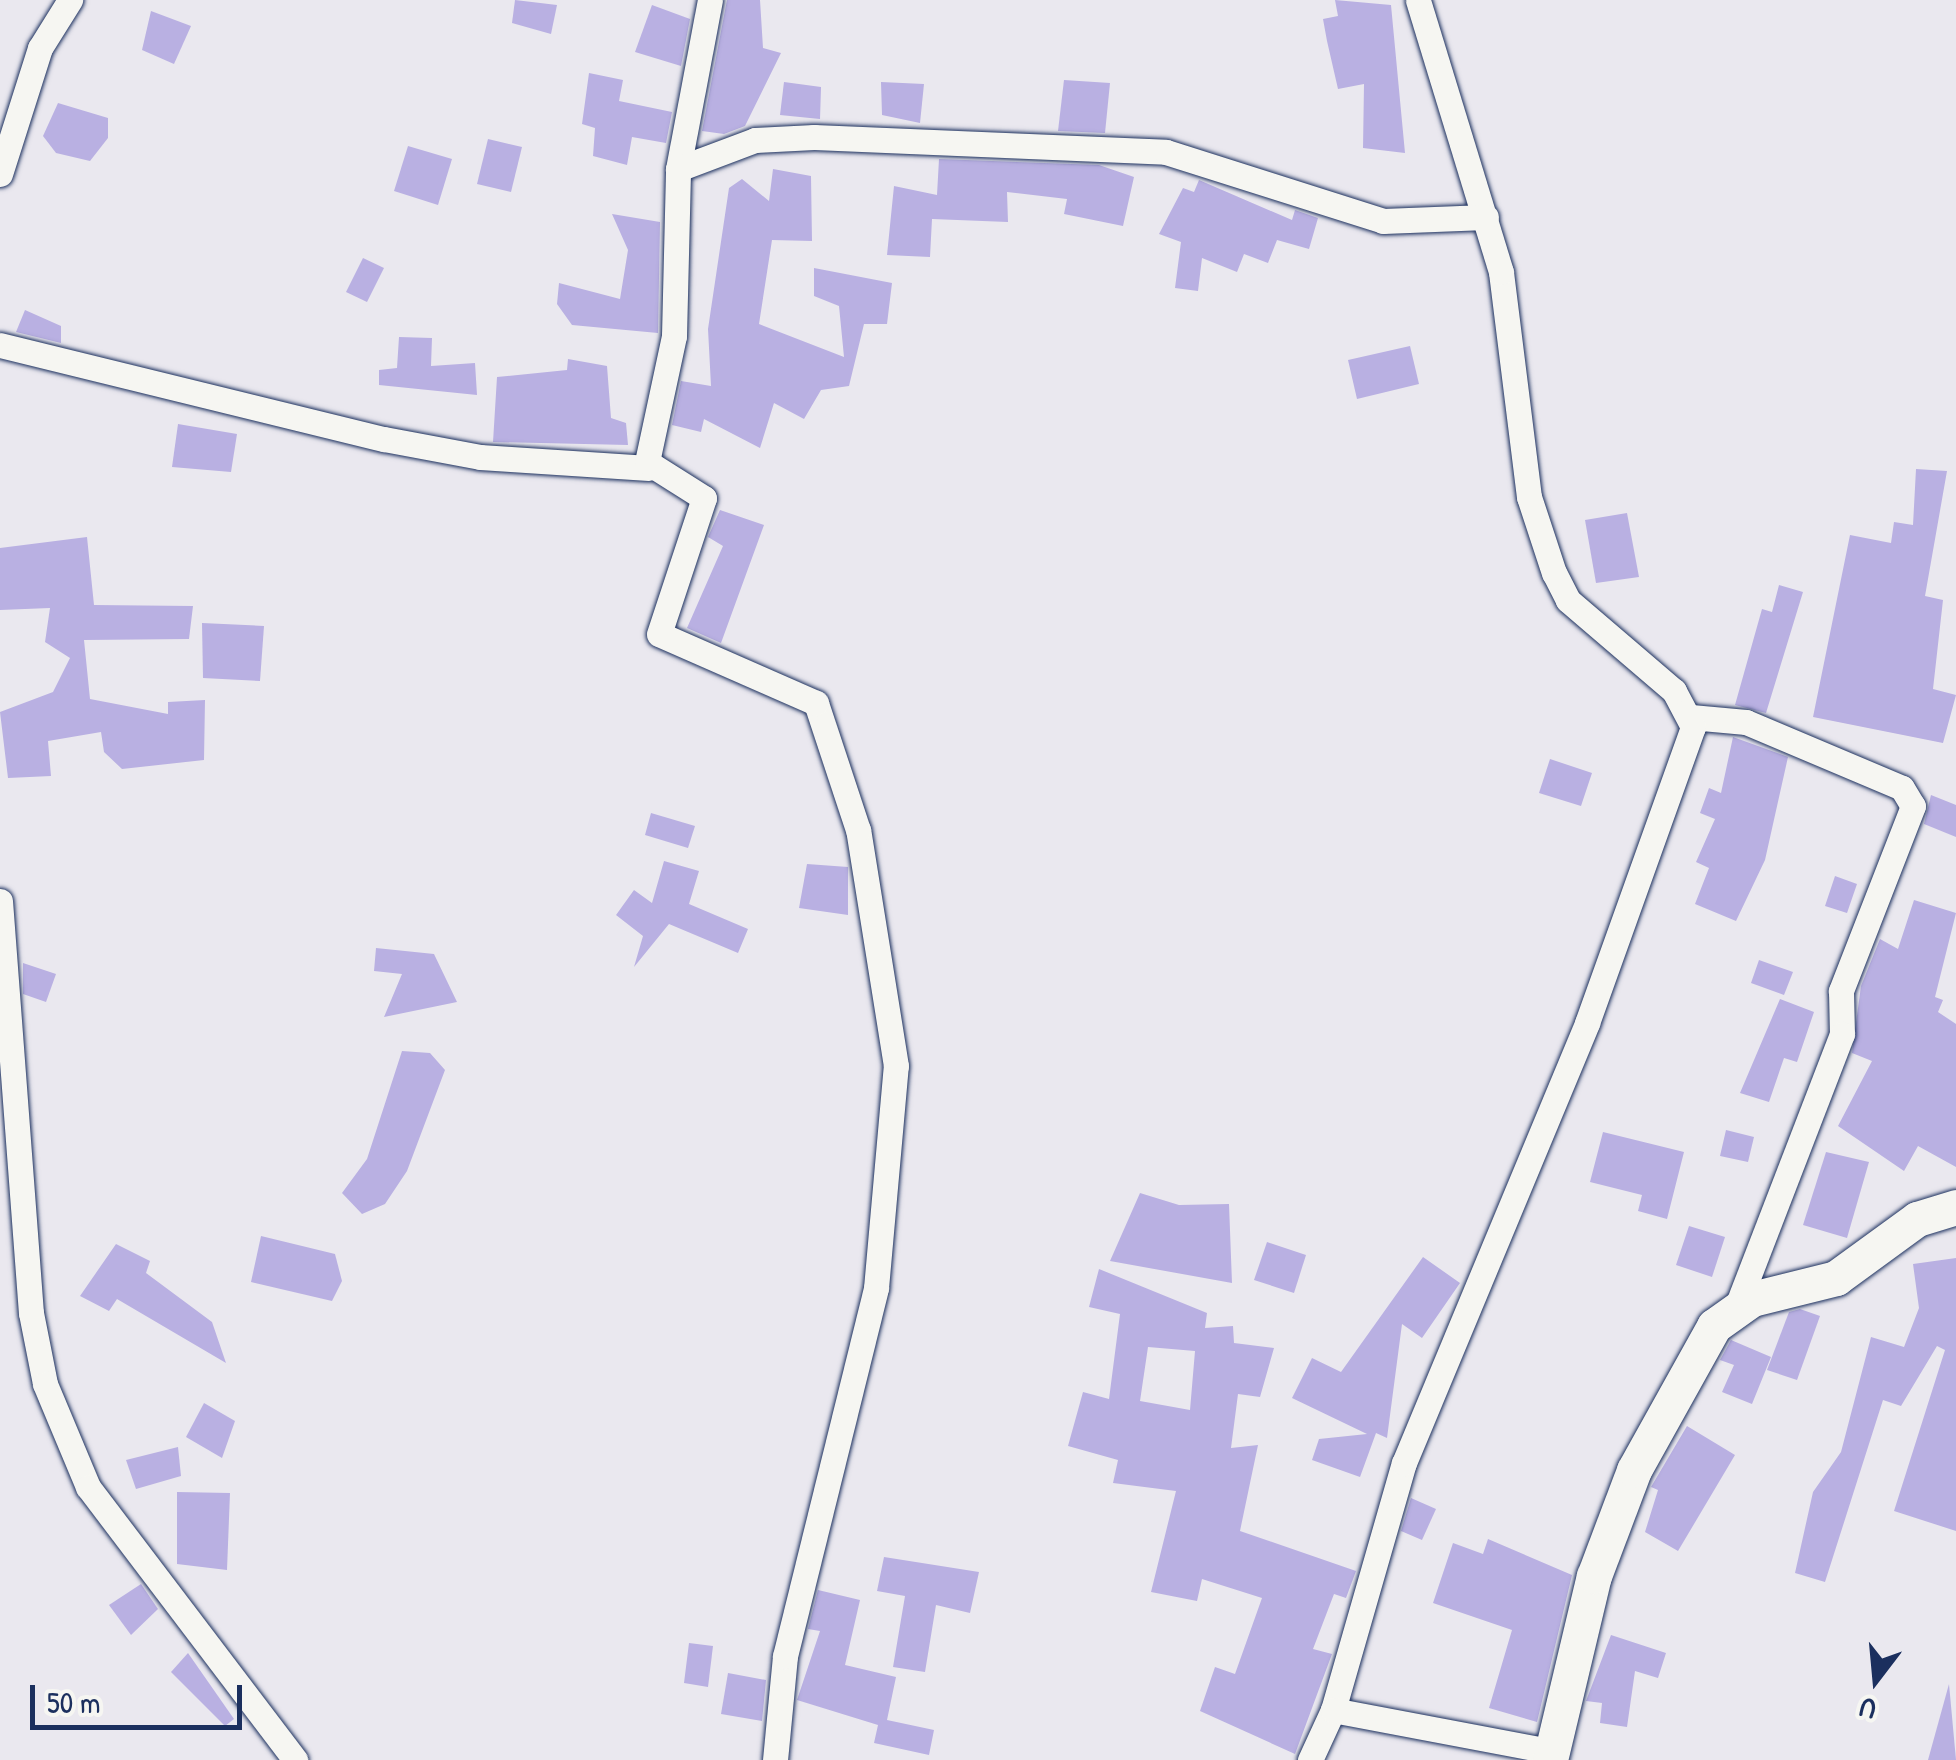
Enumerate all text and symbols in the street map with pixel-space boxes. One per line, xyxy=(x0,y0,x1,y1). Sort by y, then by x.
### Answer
north arrow xyxy=(1826,1630,1926,1730)
scale bar xyxy=(35,1665,248,1727)
text: 50 m xyxy=(47,1682,100,1722)
text: U xyxy=(1855,1688,1880,1729)

